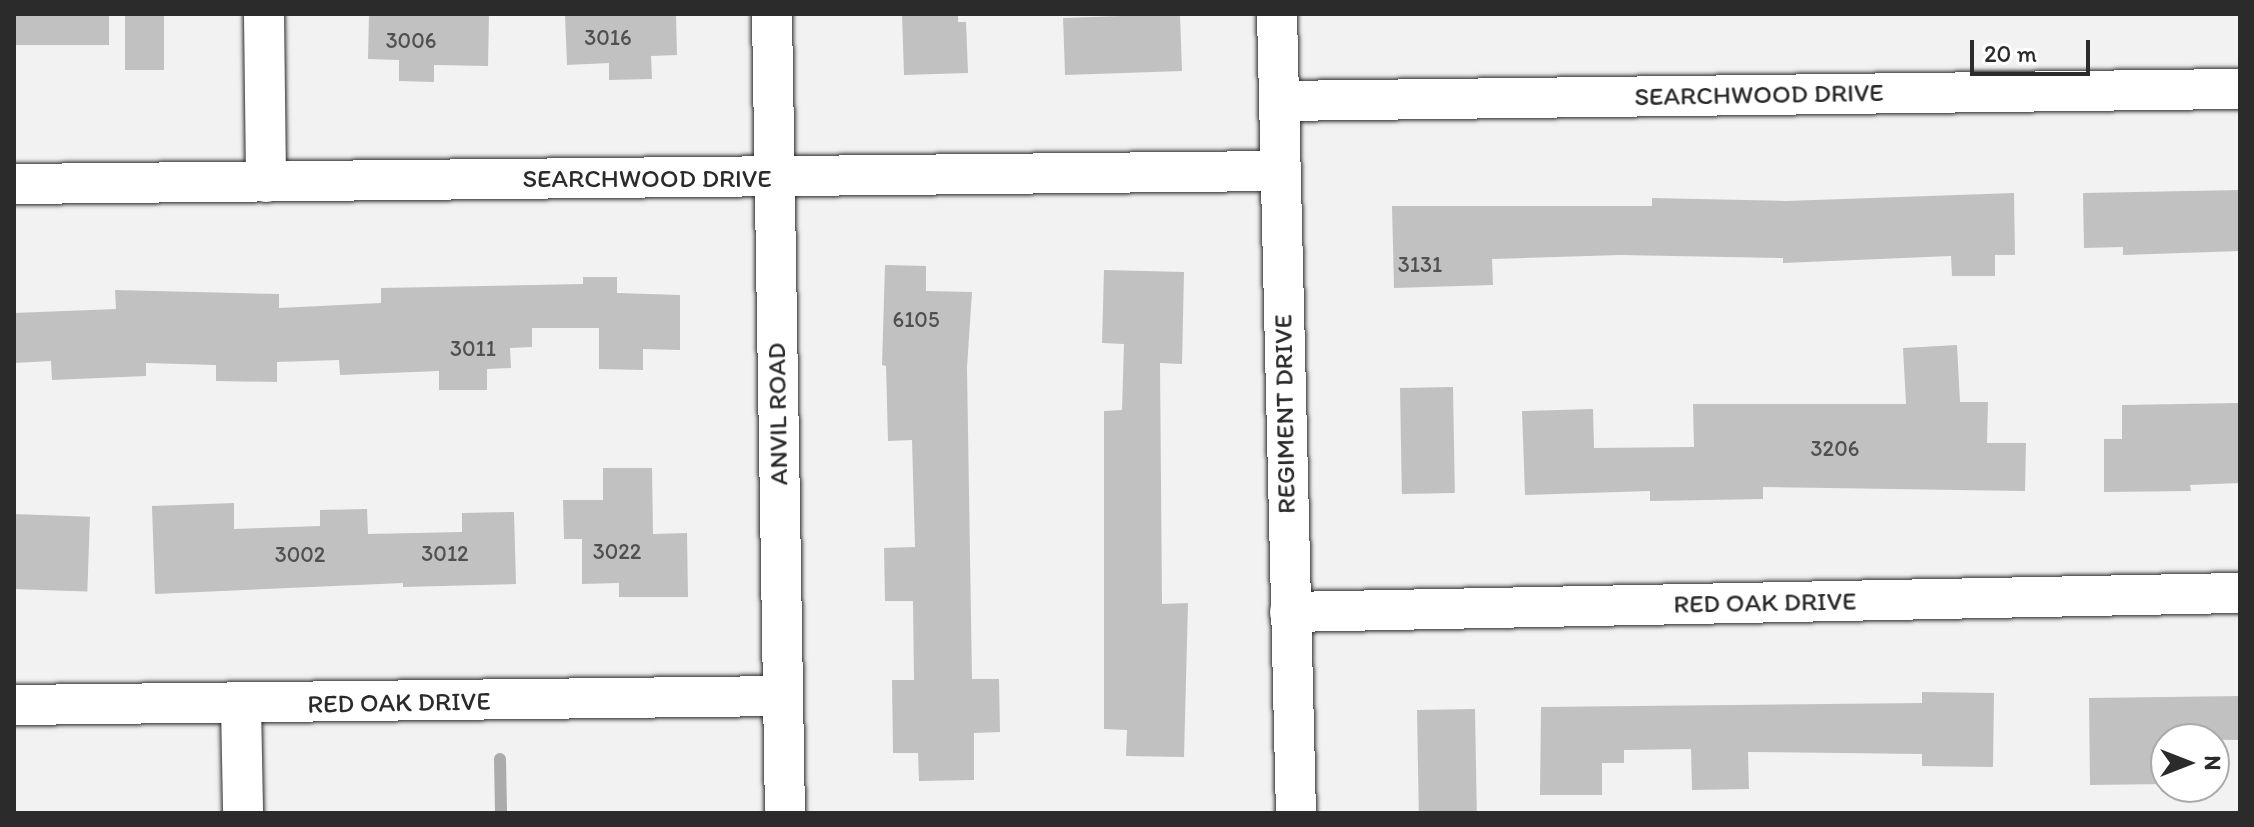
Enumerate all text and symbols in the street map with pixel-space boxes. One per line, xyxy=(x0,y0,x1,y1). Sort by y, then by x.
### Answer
scale bar xyxy=(1974,24,2094,74)
house number: 3016 xyxy=(584,25,632,51)
house number: 3006 xyxy=(386,28,436,54)
text: 20 m xyxy=(1984,39,2037,68)
street label: SEARCHWOOD DRIVE xyxy=(1633,77,1885,113)
street label: SEARCHWOOD DRIVE xyxy=(521,163,773,195)
house number: 3131 xyxy=(1398,252,1442,278)
house number: 6105 xyxy=(893,307,939,333)
street label: REGIMENT DRIVE xyxy=(1268,314,1302,514)
house number: 3011 xyxy=(450,336,496,362)
street label: ANVIL ROAD xyxy=(761,342,795,486)
house number: 3206 xyxy=(1811,436,1859,462)
house number: 3022 xyxy=(593,539,641,565)
house number: 3012 xyxy=(421,541,469,567)
house number: 3002 xyxy=(275,542,325,568)
street label: RED OAK DRIVE xyxy=(1673,586,1857,620)
street label: RED OAK DRIVE xyxy=(307,686,491,720)
north arrow xyxy=(2150,723,2230,803)
text: N xyxy=(2199,756,2226,770)

